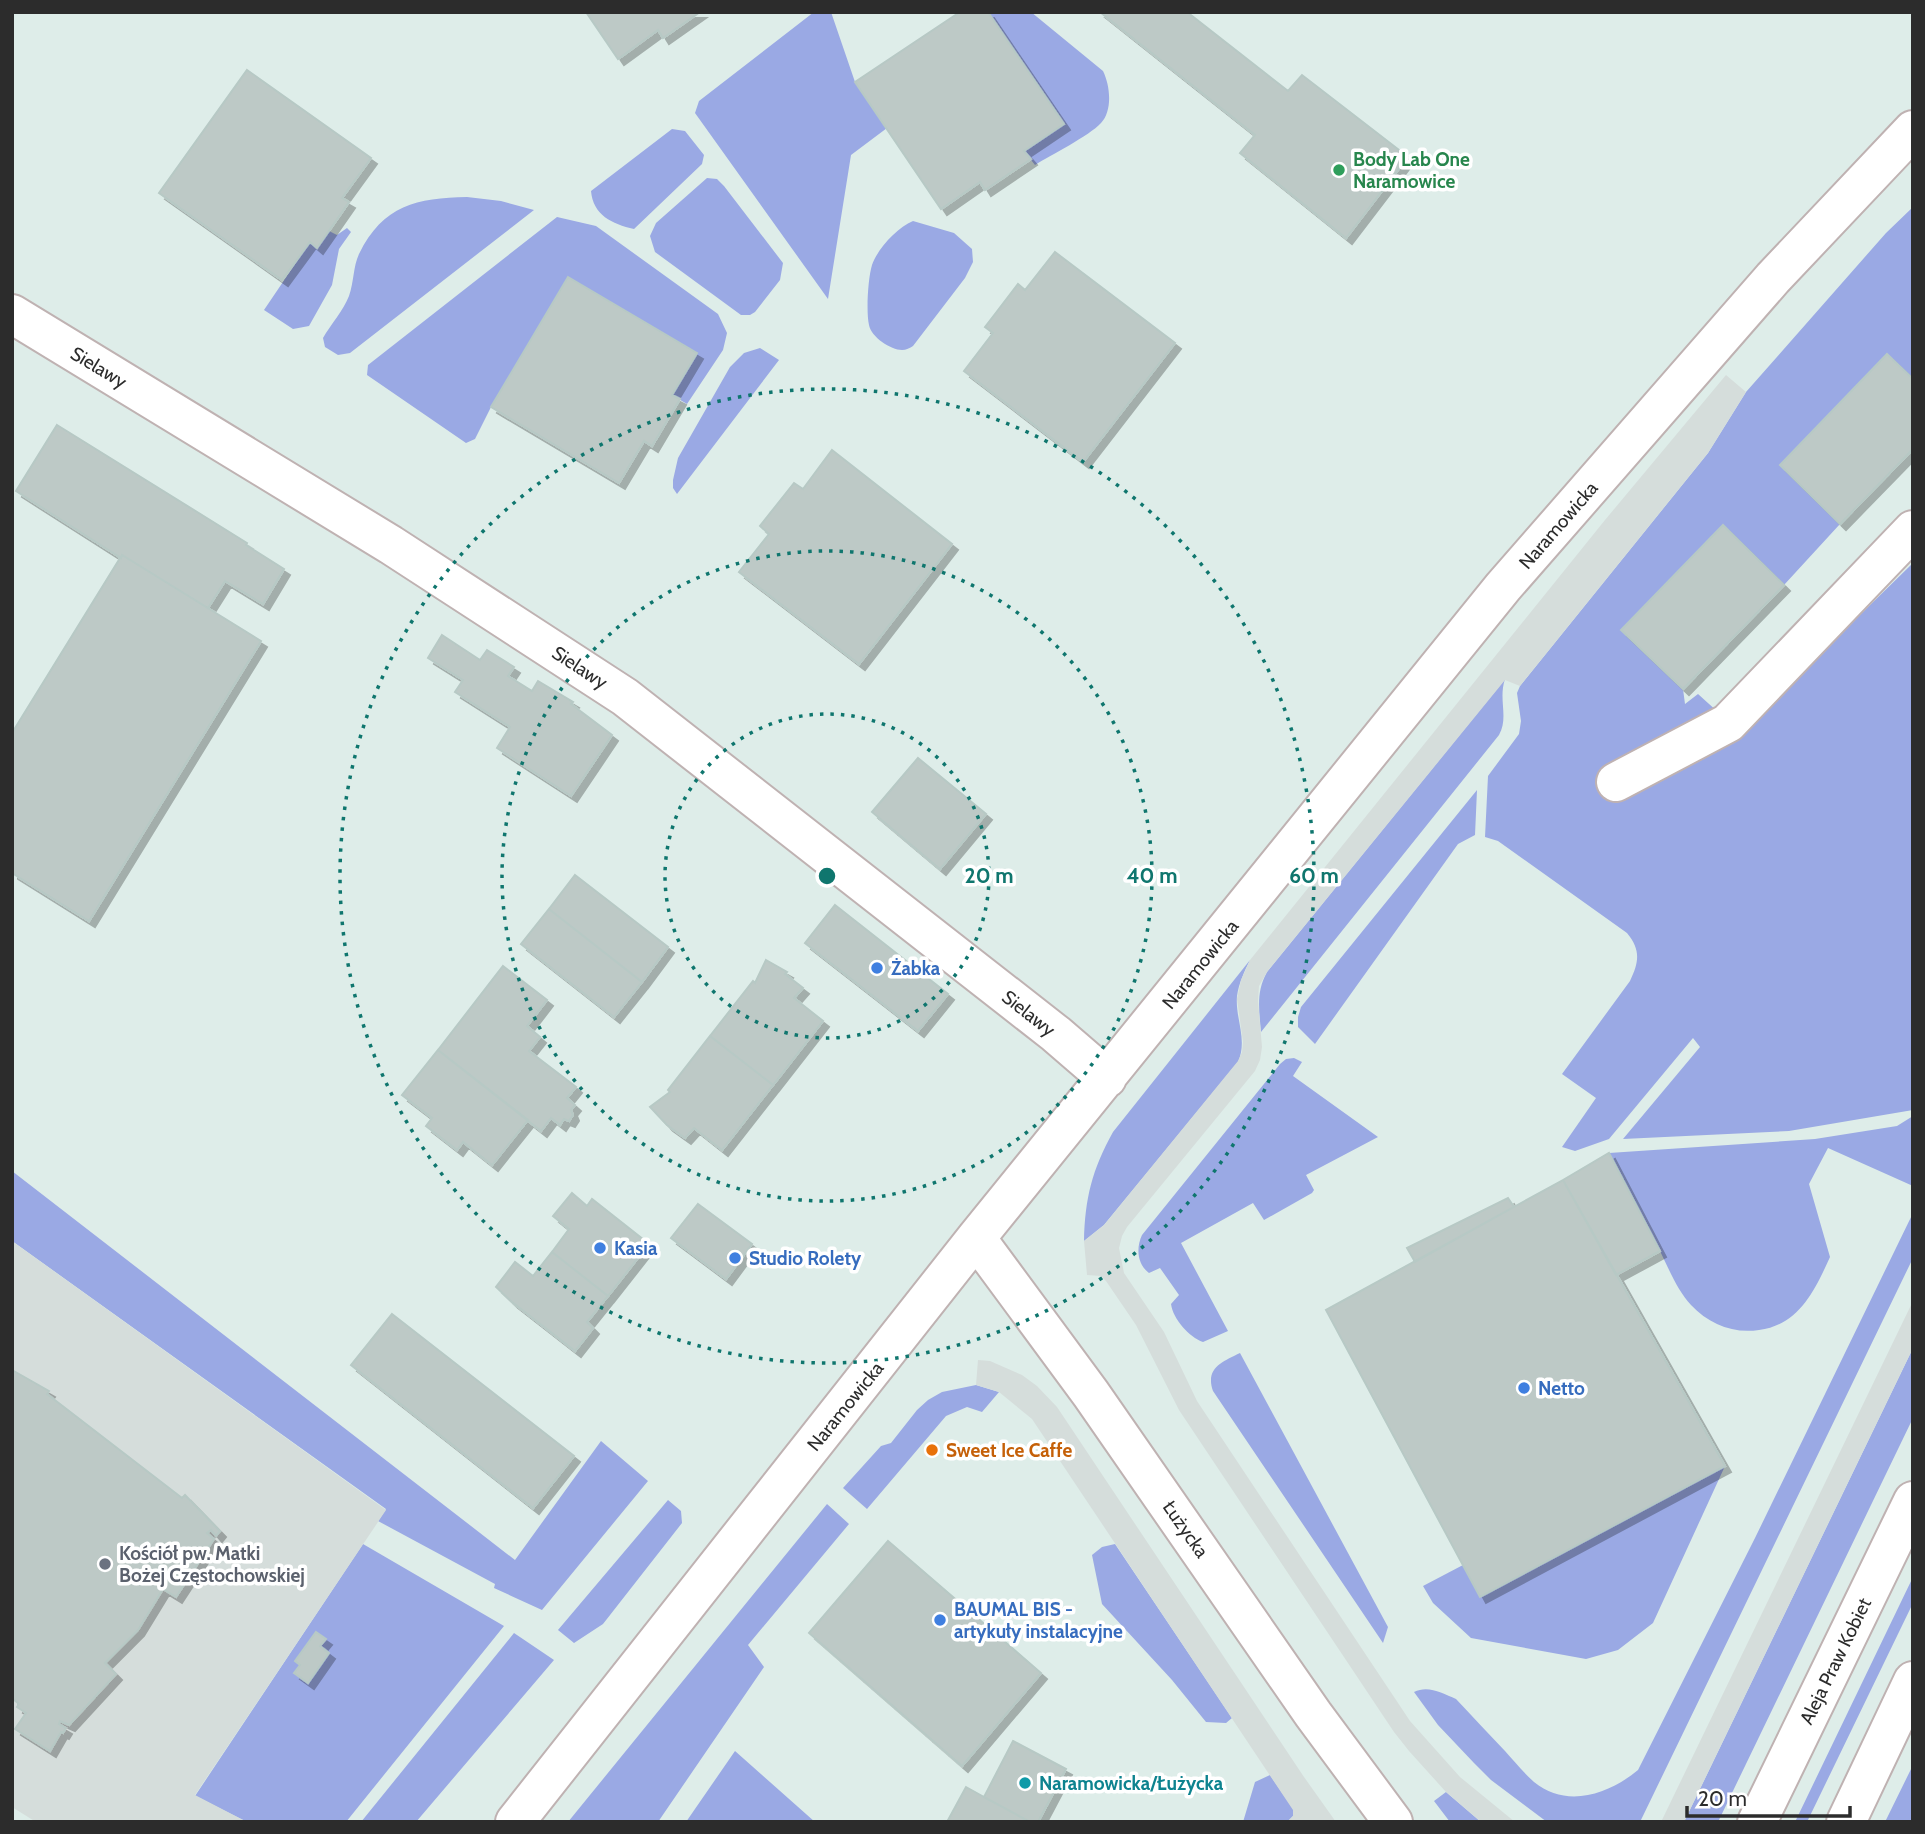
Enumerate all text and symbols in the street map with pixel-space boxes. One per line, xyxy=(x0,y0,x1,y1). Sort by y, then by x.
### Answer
place label: Body Lab One Naramowice xyxy=(1353,148,1470,193)
marker: Body Lab One Naramowice xyxy=(1331,162,1347,178)
street label: Sielawy xyxy=(66,342,131,393)
street label: Naramowicka xyxy=(1514,477,1603,574)
street label: Sielawy xyxy=(548,641,612,694)
text: 20 m xyxy=(965,863,1013,888)
text: 40 m xyxy=(1127,863,1177,888)
text: 60 m xyxy=(1289,863,1339,888)
centre of rings xyxy=(815,864,839,888)
street label: Naramowicka xyxy=(1157,915,1243,1014)
place label: Żabka xyxy=(891,957,941,980)
marker: Żabka xyxy=(869,960,885,976)
street label: Sielawy xyxy=(997,985,1060,1042)
place label: Kasia xyxy=(614,1237,658,1260)
marker: Kasia xyxy=(592,1240,608,1256)
place label: Studio Rolety xyxy=(749,1247,862,1270)
marker: Studio Rolety xyxy=(727,1250,743,1266)
street label: Naramowicka xyxy=(802,1357,888,1456)
place label: Netto xyxy=(1538,1377,1585,1400)
marker: Netto xyxy=(1516,1380,1532,1396)
place label: Sweet Ice Caffe xyxy=(946,1439,1072,1462)
marker: Sweet Ice Caffe xyxy=(924,1442,940,1458)
street label: Łużycka xyxy=(1158,1496,1213,1562)
place label: Kościół pw. Matki Bożej Częstochowskiej xyxy=(119,1542,305,1587)
marker: Kościół pw. Matki Bożej Częstochowskiej xyxy=(97,1556,113,1572)
street label: Aleja Praw Kobiet xyxy=(1795,1594,1876,1728)
place label: BAUMAL BIS - artykuły instalacyjne xyxy=(954,1598,1123,1643)
marker: BAUMAL BIS - artykuły instalacyjne xyxy=(932,1612,948,1628)
place label: Naramowicka/Łużycka xyxy=(1039,1772,1224,1795)
scale bar xyxy=(1687,1774,1850,1818)
marker: Naramowicka/Łużycka xyxy=(1017,1775,1033,1791)
text: 20 m xyxy=(1698,1786,1747,1811)

